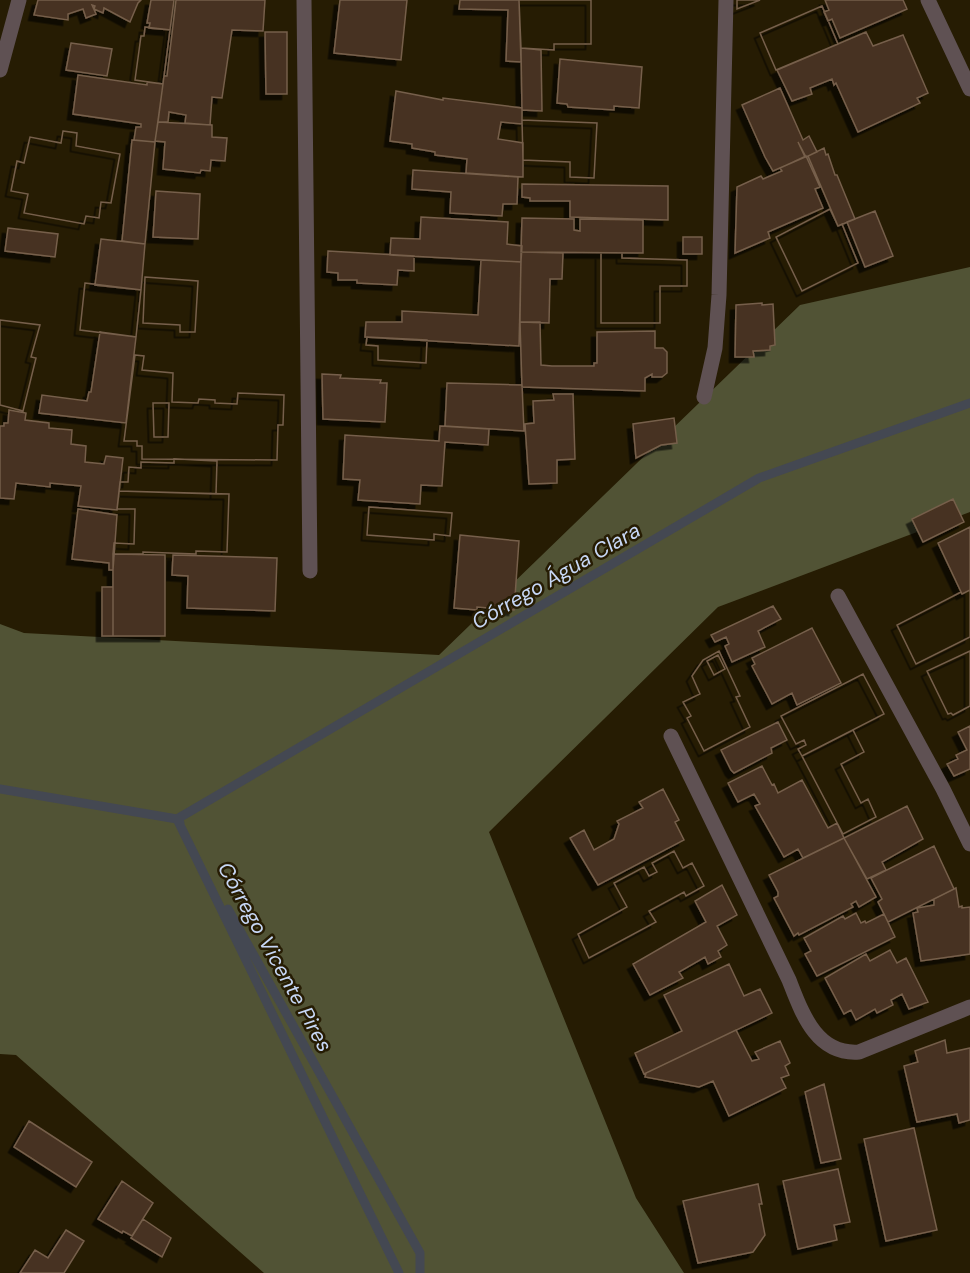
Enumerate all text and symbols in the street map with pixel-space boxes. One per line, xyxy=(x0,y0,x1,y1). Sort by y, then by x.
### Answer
water label: Córrego Água Clara xyxy=(467,516,645,636)
water label: Córrego Vicente Pires xyxy=(211,857,339,1057)

